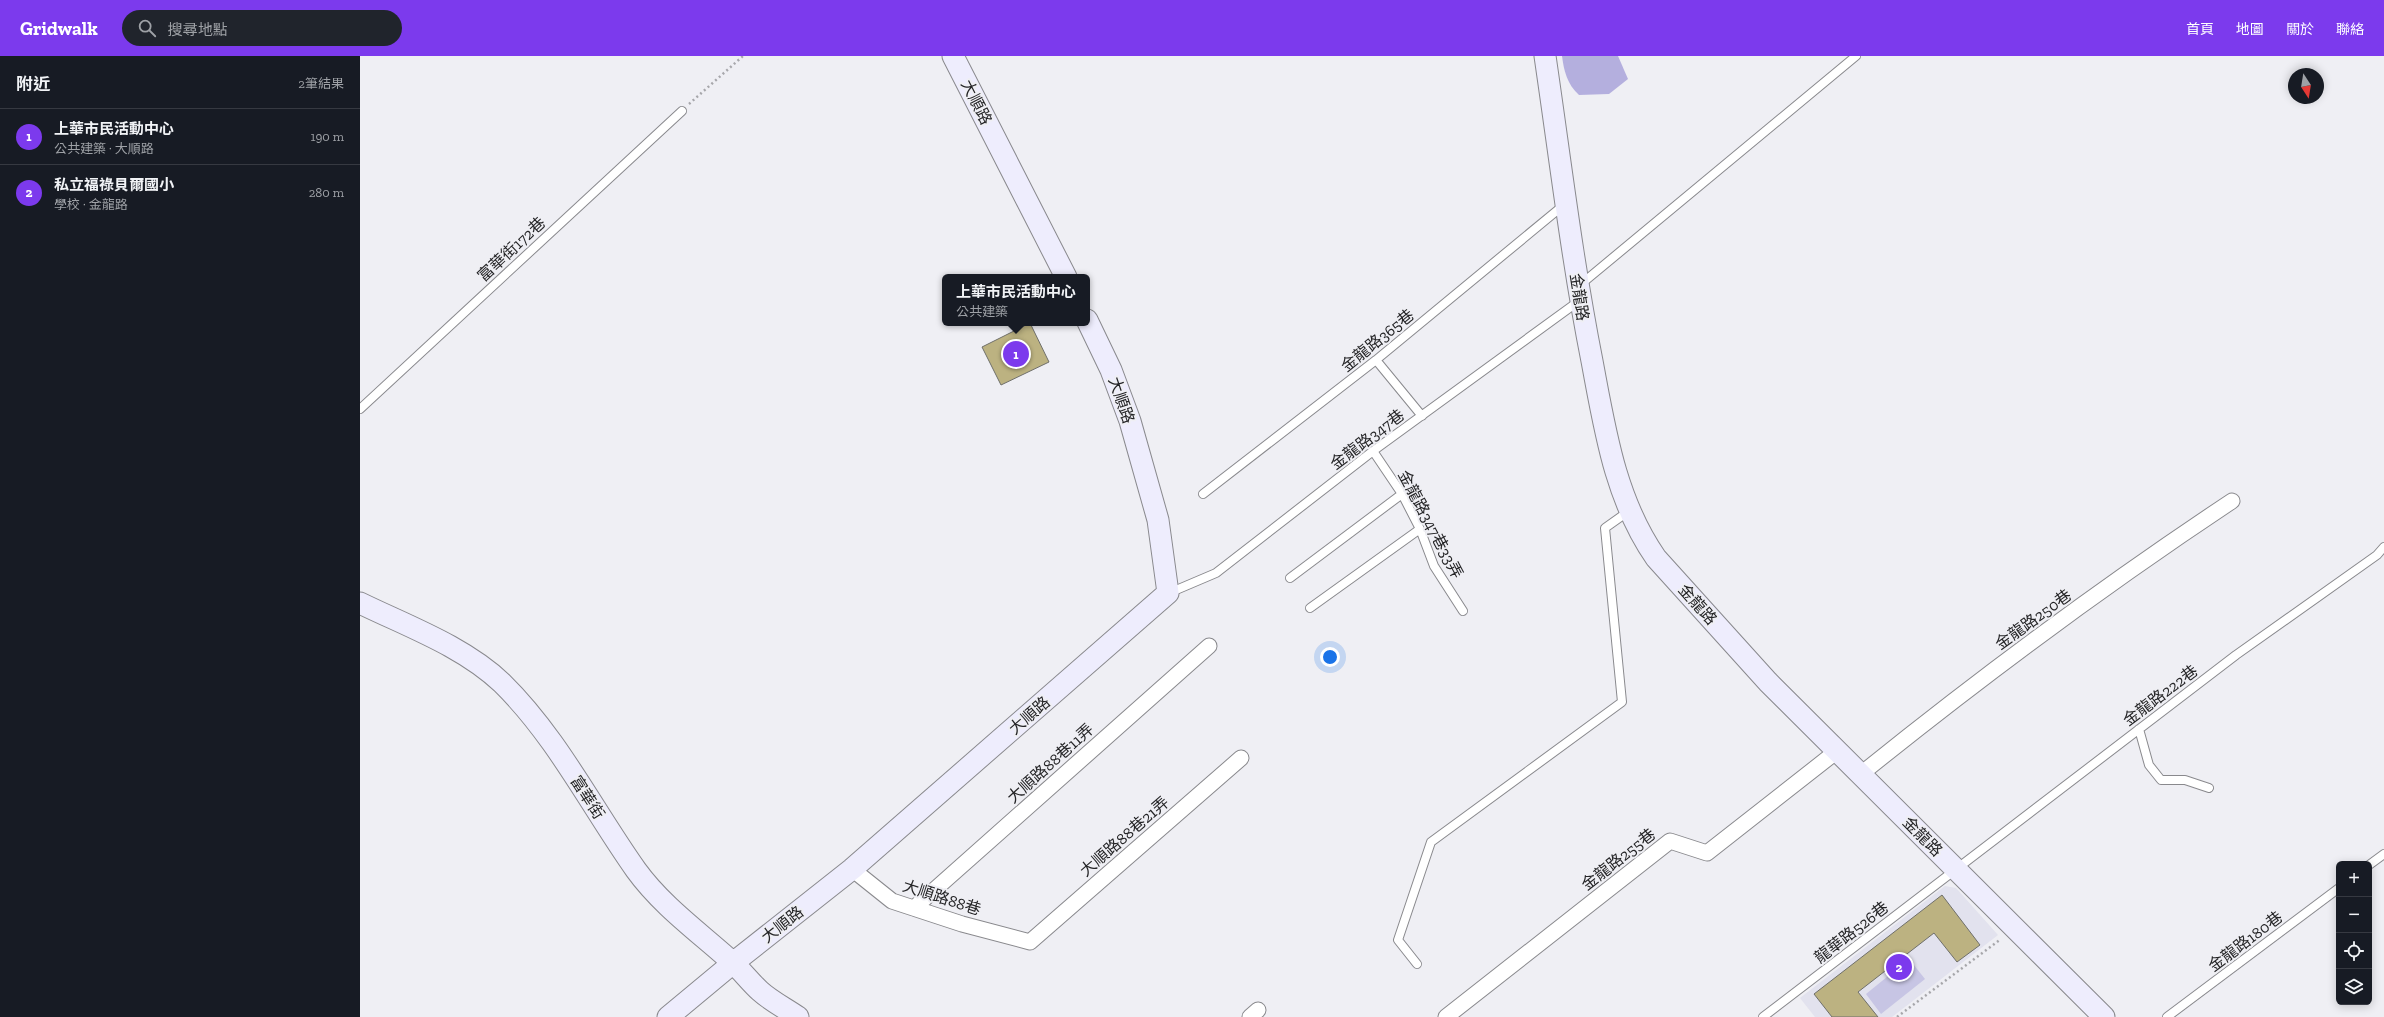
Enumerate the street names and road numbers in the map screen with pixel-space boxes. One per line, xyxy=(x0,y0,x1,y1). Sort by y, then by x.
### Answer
street label: 大順路 xyxy=(957,77,996,128)
street label: 富華街172巷 xyxy=(474,213,549,286)
street label: 金龍路 xyxy=(1566,272,1593,322)
street label: 金龍路365巷 xyxy=(1337,305,1418,376)
street label: 大順路 xyxy=(1105,374,1138,426)
street label: 金龍路347巷 xyxy=(1327,405,1408,473)
street label: 金龍路347巷33弄 xyxy=(1394,467,1467,581)
street label: 金龍路 xyxy=(1675,580,1721,629)
street label: 金龍路250巷 xyxy=(1991,585,2075,653)
street label: 金龍路222巷 xyxy=(2119,661,2201,730)
street label: 大順路 xyxy=(1005,692,1054,738)
street label: 大順路88巷11弄 xyxy=(1003,720,1097,807)
street label: 富華街 xyxy=(567,772,609,823)
street label: 大順路88巷21弄 xyxy=(1076,793,1173,880)
street label: 金龍路 xyxy=(1899,813,1946,860)
street label: 金龍路255巷 xyxy=(1578,825,1659,894)
street label: 大順路88巷 xyxy=(900,876,983,919)
street label: 龍華路526巷 xyxy=(1810,898,1892,967)
street label: 大順路 xyxy=(758,902,807,947)
street label: 金龍路180巷 xyxy=(2204,907,2286,975)

